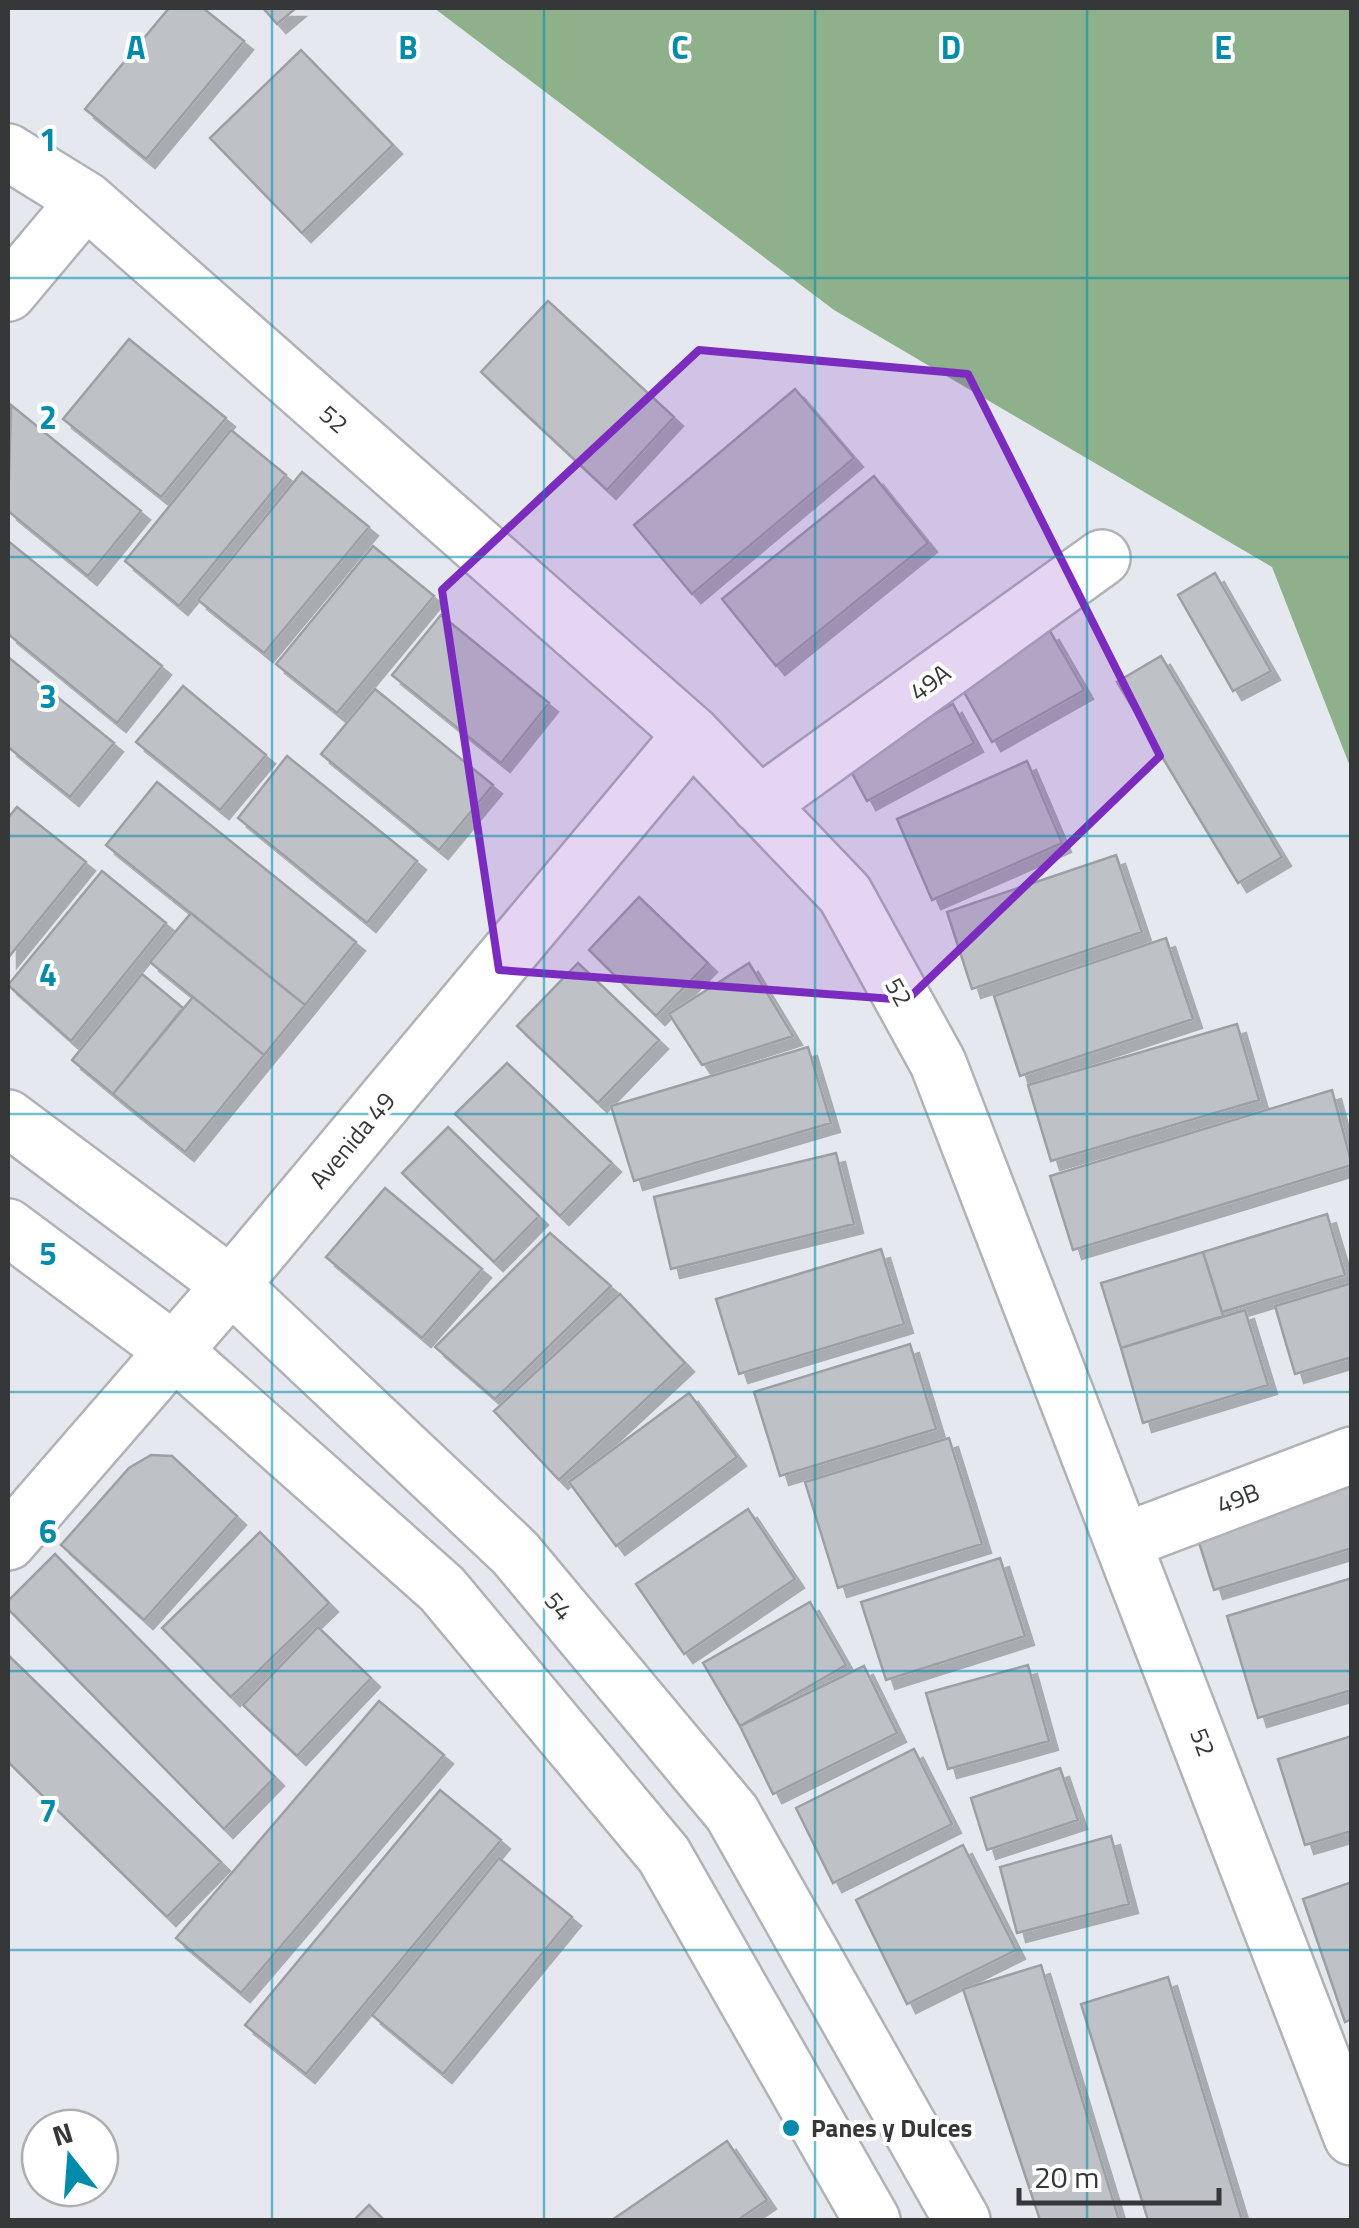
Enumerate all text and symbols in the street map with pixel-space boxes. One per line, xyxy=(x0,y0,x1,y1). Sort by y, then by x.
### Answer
text: A xyxy=(126,23,146,71)
text: B xyxy=(398,23,418,71)
text: C xyxy=(671,23,689,71)
text: D xyxy=(941,23,961,71)
text: E xyxy=(1214,23,1232,71)
text: 1 xyxy=(39,115,57,163)
text: 2 xyxy=(39,393,57,441)
street label: 52 xyxy=(311,395,357,443)
street label: 49A xyxy=(901,654,959,710)
text: 3 xyxy=(39,672,57,720)
text: 4 xyxy=(39,950,57,998)
street label: 52 xyxy=(876,971,922,1013)
street label: Avenida 49 xyxy=(300,1083,404,1197)
text: 5 xyxy=(39,1229,57,1277)
street label: 49B xyxy=(1211,1472,1265,1524)
text: 6 xyxy=(39,1507,57,1555)
street label: 54 xyxy=(535,1583,583,1629)
street label: 52 xyxy=(1180,1722,1226,1762)
text: 7 xyxy=(39,1786,57,1834)
north arrow xyxy=(20,2108,120,2208)
place label: Panes y Dulces xyxy=(811,2109,972,2147)
text: N xyxy=(47,2110,78,2157)
marker: Panes y Dulces xyxy=(780,2117,802,2139)
scale bar xyxy=(1019,2143,1219,2205)
text: 20 m xyxy=(1034,2154,1099,2200)

